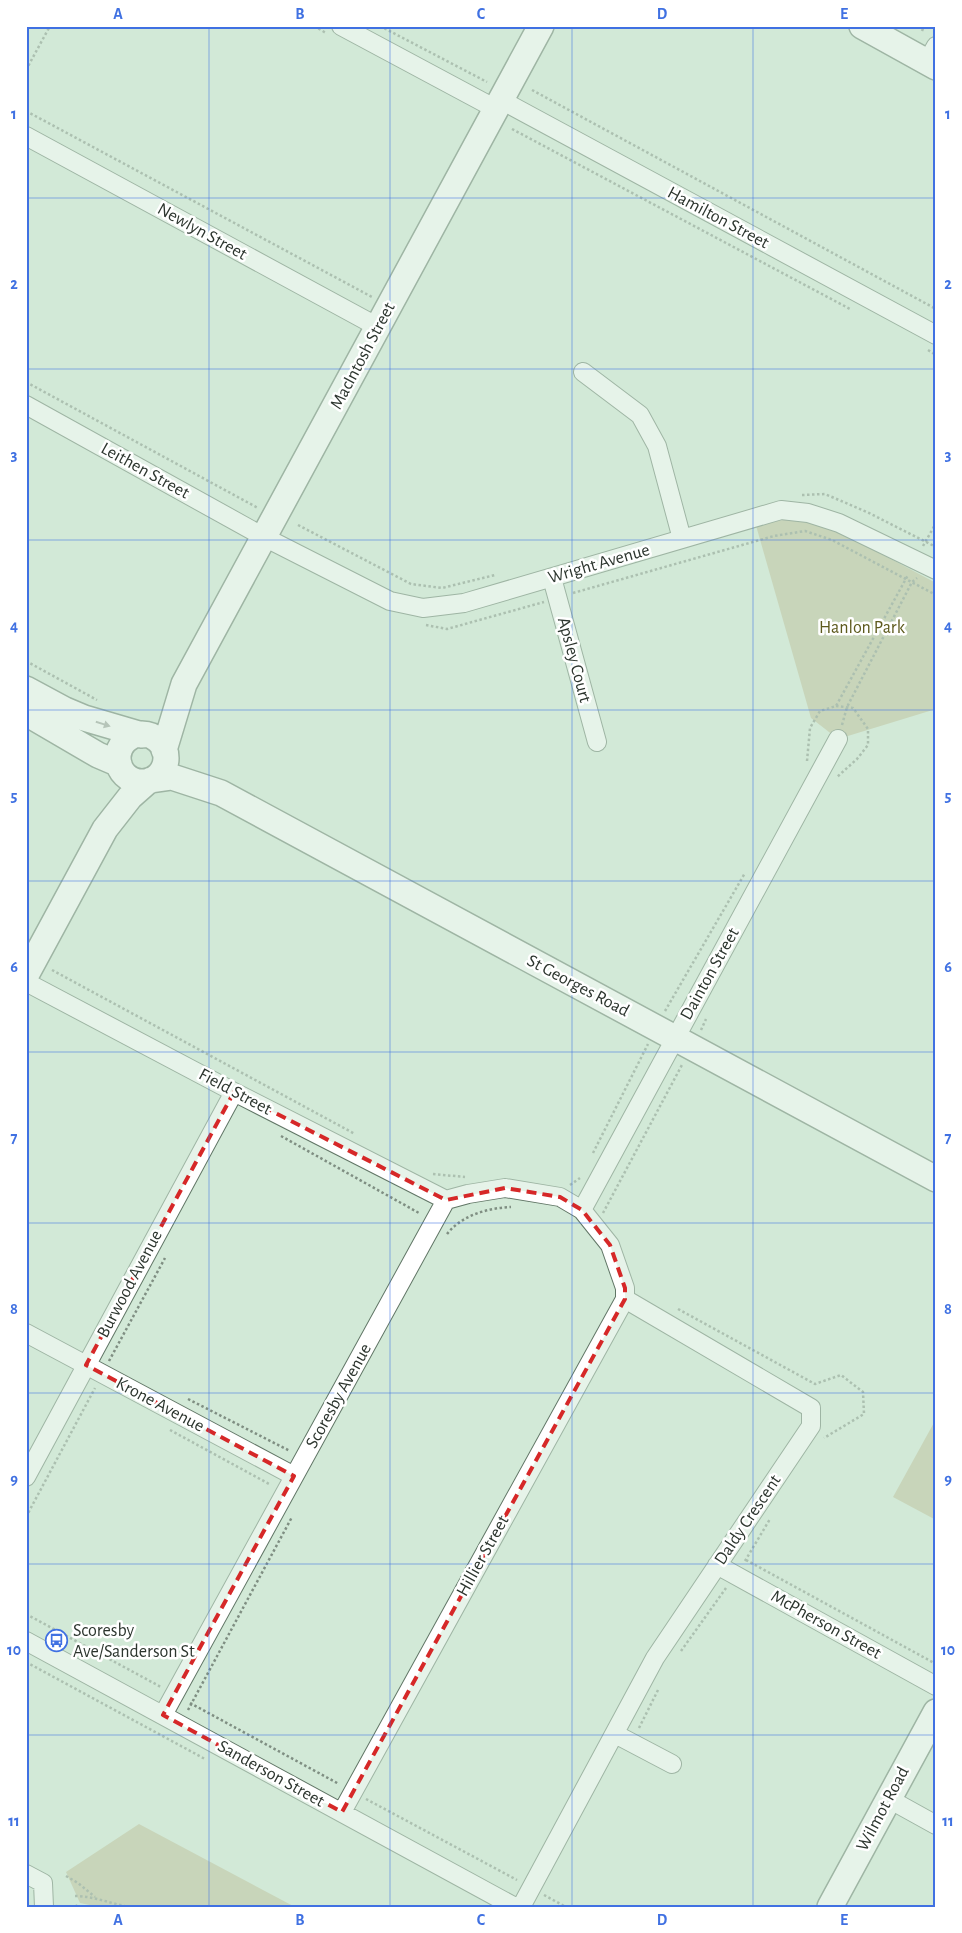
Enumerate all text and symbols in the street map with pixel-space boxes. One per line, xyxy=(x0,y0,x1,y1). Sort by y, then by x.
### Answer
text: A xyxy=(113,6,123,22)
text: B xyxy=(295,6,305,22)
text: C xyxy=(477,6,486,22)
text: D xyxy=(657,6,668,22)
text: E xyxy=(840,6,848,22)
text: 1 xyxy=(11,106,17,122)
text: 1 xyxy=(945,106,951,122)
street label: Hamilton Street xyxy=(664,184,772,252)
street label: Newlyn Street xyxy=(154,200,250,264)
text: 2 xyxy=(10,276,18,292)
text: 2 xyxy=(944,276,952,292)
street label: MacIntosh Street xyxy=(327,299,399,412)
street label: Leithen Street xyxy=(98,439,192,503)
text: 3 xyxy=(11,447,18,463)
text: 3 xyxy=(945,447,952,463)
street label: Wright Avenue xyxy=(546,541,652,587)
street label: Apsley Court xyxy=(554,615,594,705)
text: 4 xyxy=(10,618,18,634)
text: 4 xyxy=(944,618,952,634)
park label: Hanlon Park xyxy=(819,619,906,637)
one-way arrow xyxy=(95,721,110,729)
text: 5 xyxy=(11,788,18,804)
text: 5 xyxy=(945,788,952,804)
street label: Dainton Street xyxy=(677,925,743,1023)
street label: St Georges Road xyxy=(524,952,632,1020)
text: 6 xyxy=(10,959,18,975)
text: 6 xyxy=(944,959,952,975)
street label: Field Street xyxy=(196,1065,275,1119)
text: 7 xyxy=(11,1130,18,1146)
text: 7 xyxy=(945,1130,952,1146)
street label: Burwood Avenue xyxy=(94,1227,166,1341)
text: 8 xyxy=(10,1301,18,1317)
text: 8 xyxy=(944,1301,952,1317)
street label: Scoresby Avenue xyxy=(303,1341,375,1451)
street label: Krone Avenue xyxy=(113,1374,207,1436)
text: 9 xyxy=(10,1471,18,1487)
street label: Daldy Crescent xyxy=(711,1471,785,1568)
text: 9 xyxy=(944,1471,952,1487)
street label: Hillier Street xyxy=(453,1512,513,1599)
street label: McPherson Street xyxy=(768,1587,884,1663)
place label: Scoresby Ave/Sanderson St xyxy=(73,1622,195,1661)
bus stop icon: Scoresby Ave/Sanderson St xyxy=(45,1629,69,1653)
text: 10 xyxy=(7,1642,21,1658)
text: 10 xyxy=(941,1642,955,1658)
street label: Sanderson Street xyxy=(215,1737,328,1811)
street label: Wilmot Road xyxy=(853,1764,913,1854)
text: 11 xyxy=(8,1813,20,1829)
text: 11 xyxy=(942,1813,954,1829)
text: A xyxy=(113,1912,123,1928)
text: B xyxy=(295,1912,305,1928)
text: C xyxy=(477,1912,486,1928)
text: D xyxy=(657,1912,668,1928)
text: E xyxy=(840,1912,848,1928)

